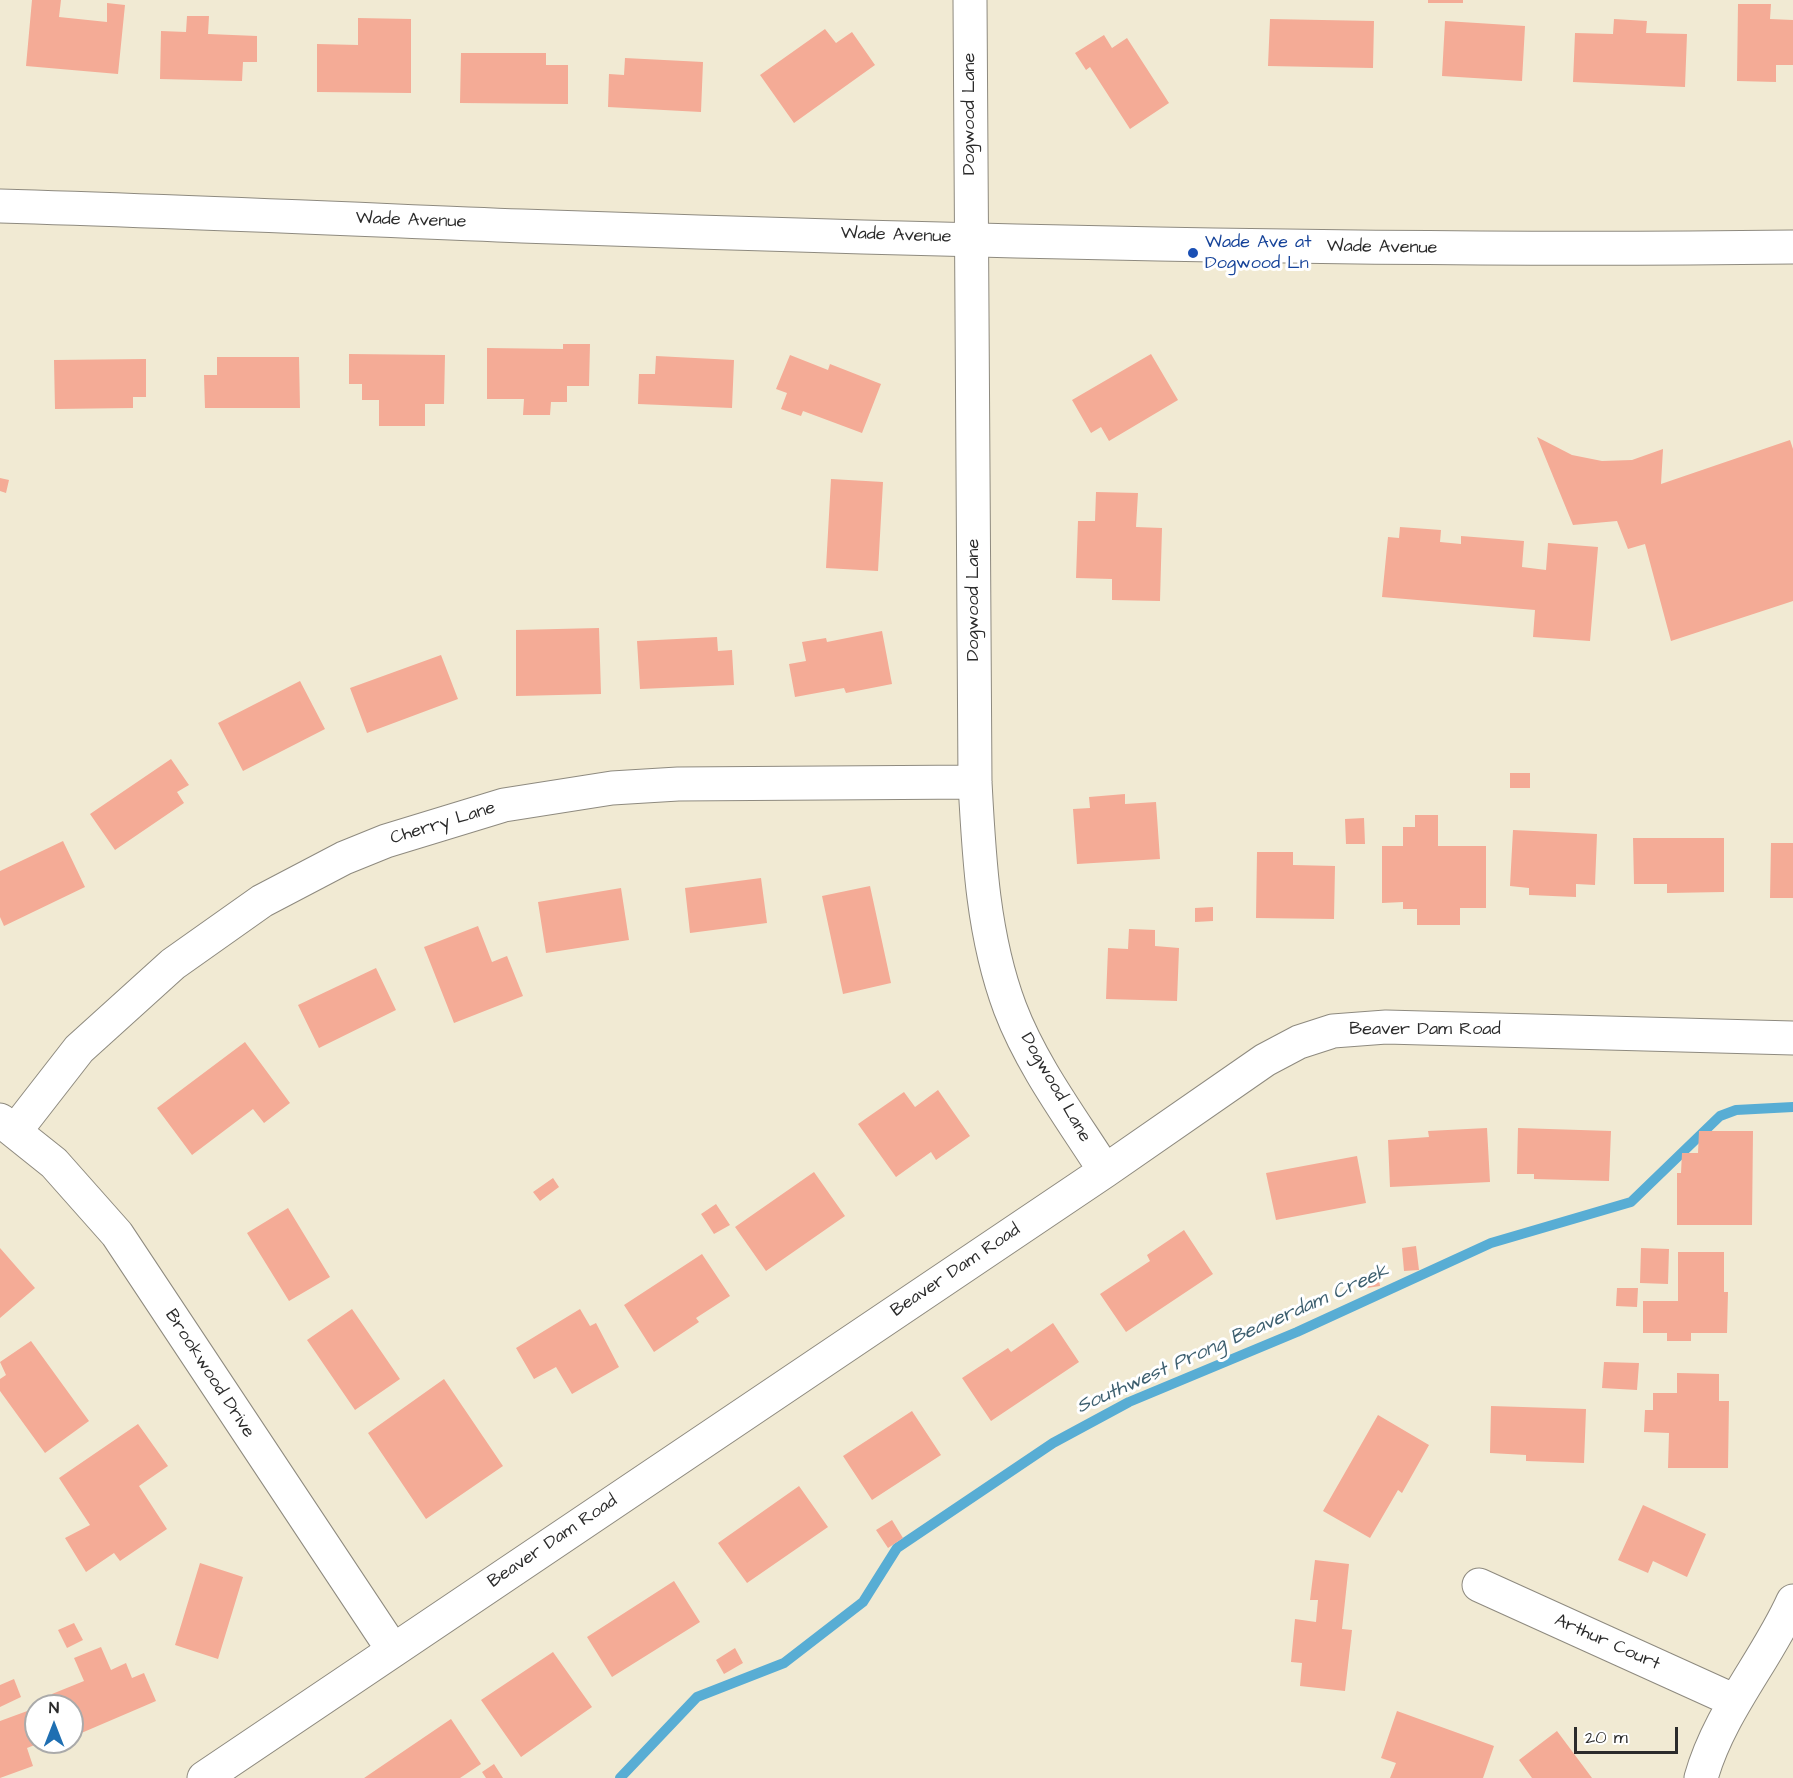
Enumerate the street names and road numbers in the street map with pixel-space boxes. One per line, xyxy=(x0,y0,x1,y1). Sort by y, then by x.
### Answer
street label: Dogwood Lane xyxy=(959,53,981,175)
street label: Wade Avenue xyxy=(355,208,467,234)
street label: Wade Avenue xyxy=(840,223,952,249)
street label: Wade Avenue xyxy=(1326,236,1438,260)
street label: Dogwood Lane xyxy=(963,539,985,661)
street label: Cherry Lane xyxy=(388,798,498,850)
street label: Beaver Dam Road xyxy=(1349,1019,1501,1041)
street label: Dogwood Lane xyxy=(1015,1029,1095,1147)
street label: Beaver Dam Road xyxy=(887,1220,1025,1322)
street label: Brookwood Drive xyxy=(159,1306,259,1442)
street label: Beaver Dam Road xyxy=(484,1491,622,1593)
street label: Arthur Court xyxy=(1551,1610,1663,1676)

